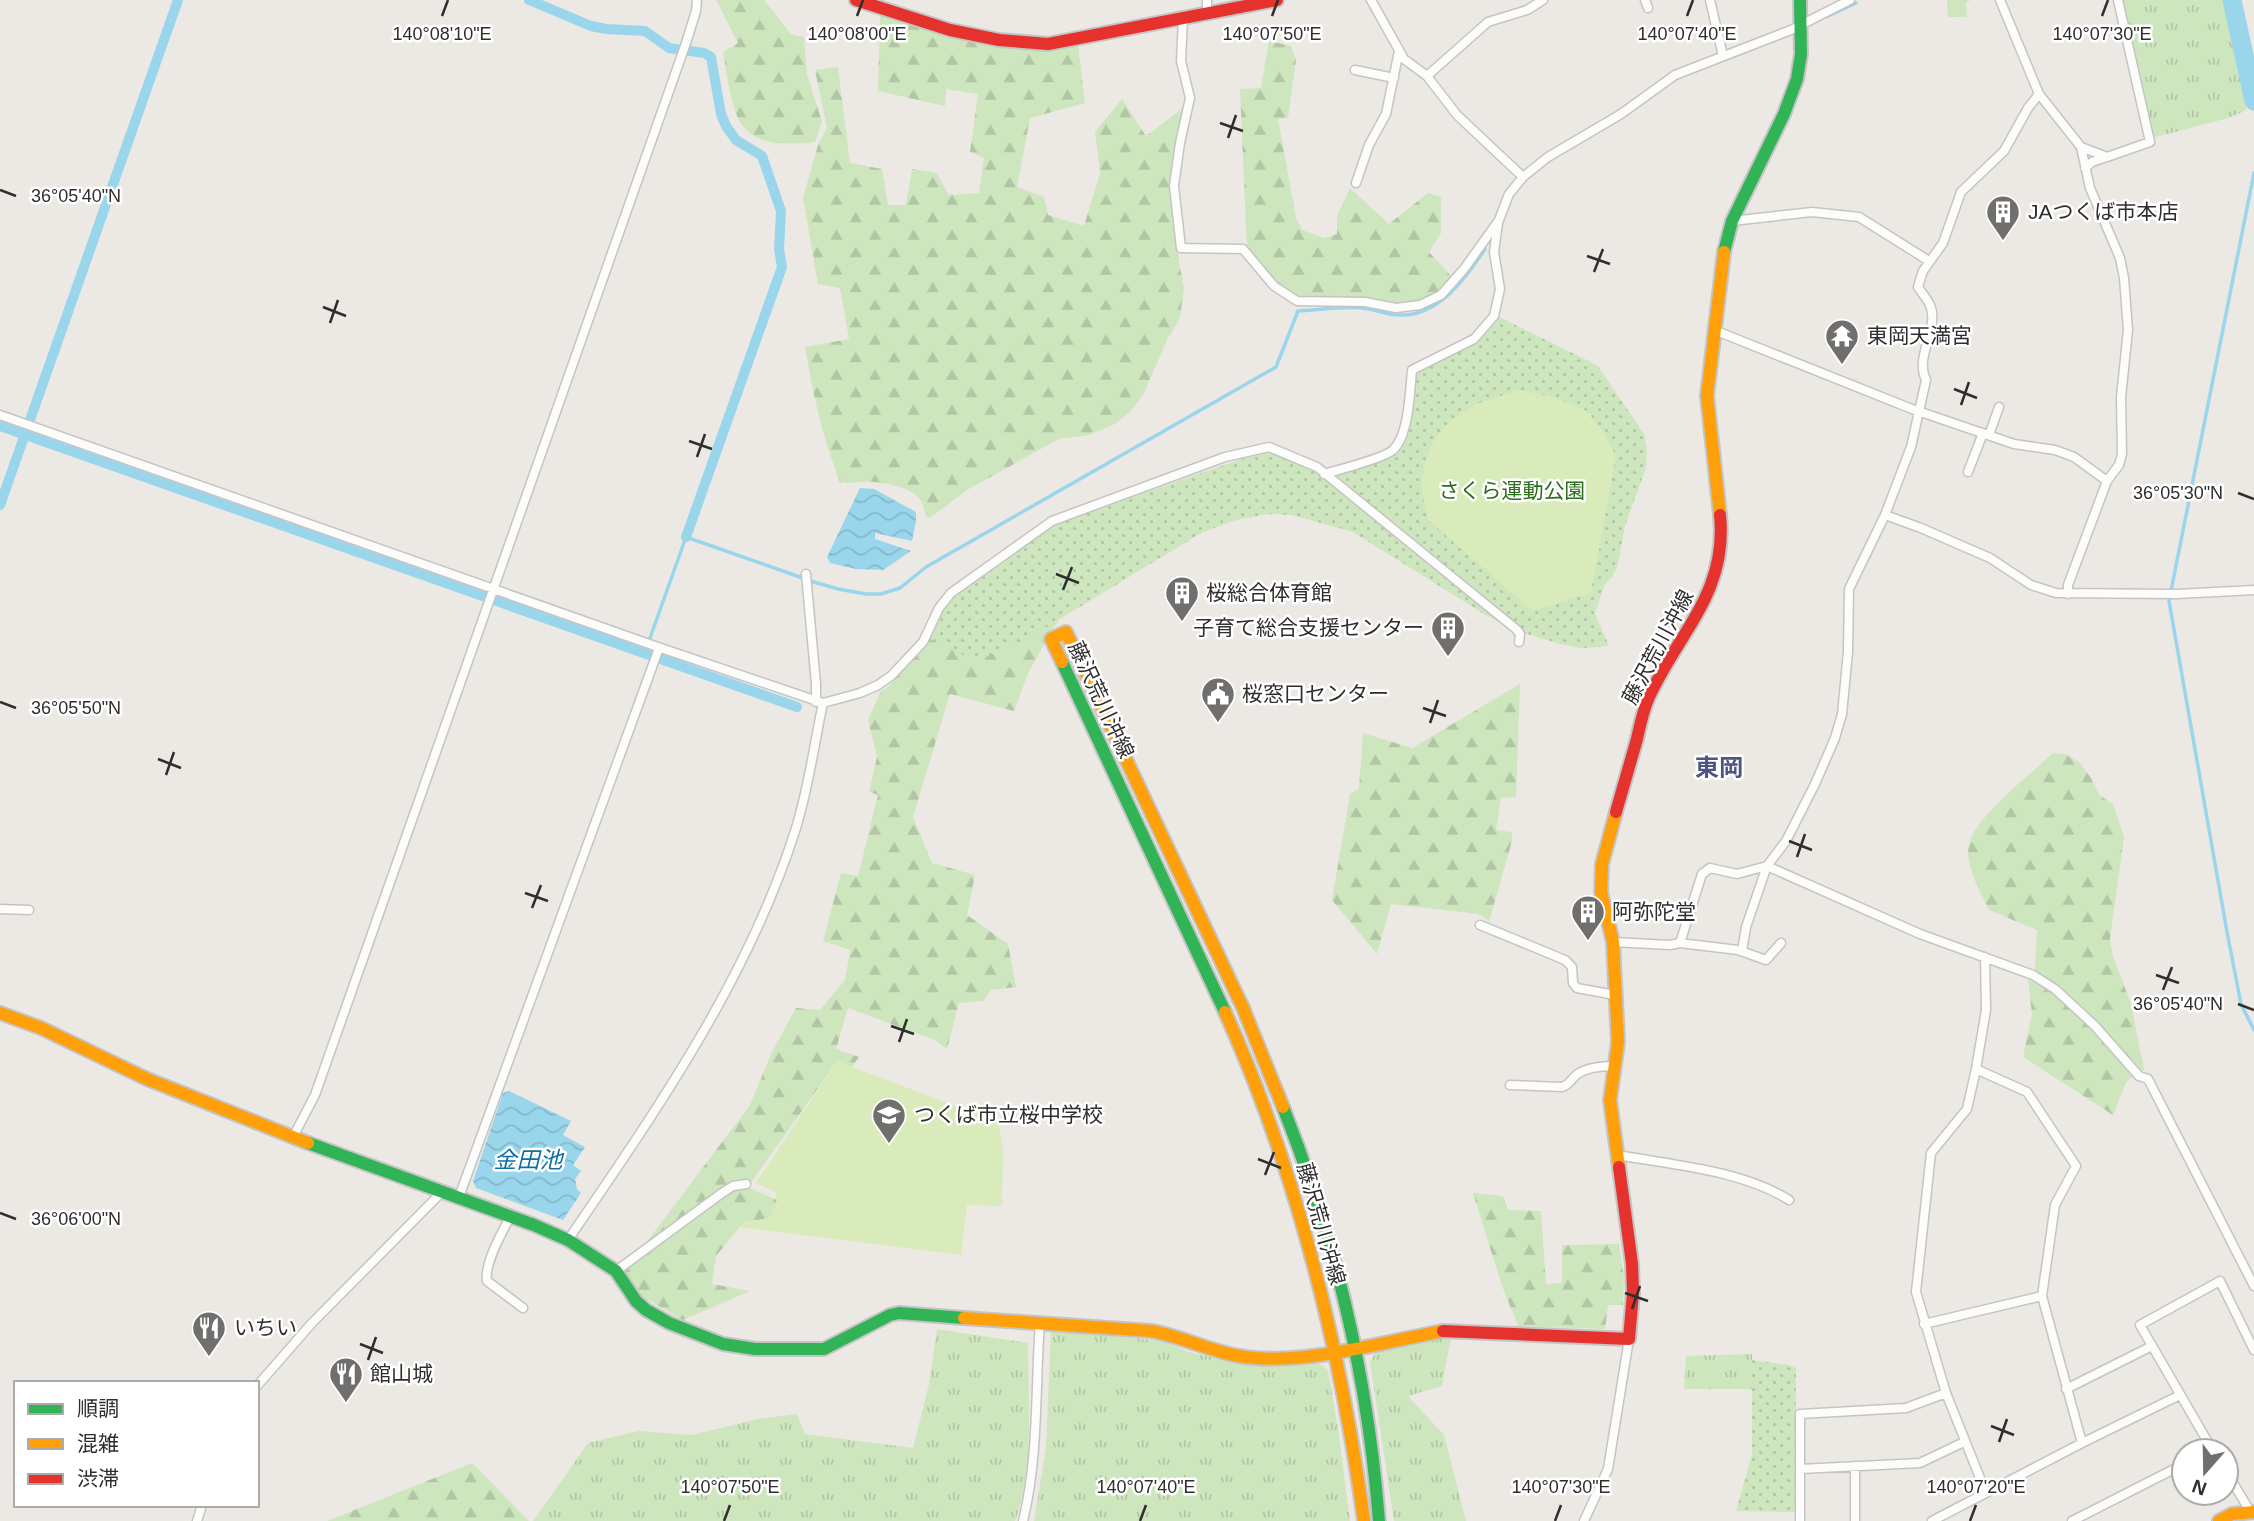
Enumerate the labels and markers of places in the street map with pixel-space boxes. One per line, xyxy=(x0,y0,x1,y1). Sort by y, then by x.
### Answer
building icon: JAつくば市本店 xyxy=(1984,193,2022,242)
place label: JAつくば市本店 xyxy=(2028,200,2179,223)
temple icon: 東岡天満宮 xyxy=(1823,317,1861,366)
place label: 東岡天満宮 xyxy=(1867,324,1972,347)
building icon: 桜総合体育館 xyxy=(1163,574,1201,623)
place label: 桜総合体育館 xyxy=(1206,581,1332,604)
building icon: 子育て総合支援センター xyxy=(1429,609,1467,658)
place label: 子育て総合支援センター xyxy=(1193,616,1424,639)
public building icon: 桜窓口センター xyxy=(1199,675,1237,724)
place label: 桜窓口センター xyxy=(1242,682,1389,705)
building icon: 阿弥陀堂 xyxy=(1569,893,1607,942)
place label: 阿弥陀堂 xyxy=(1612,900,1696,923)
school or university icon: つくば市立桜中学校 xyxy=(870,1096,908,1145)
place label: つくば市立桜中学校 xyxy=(914,1103,1103,1126)
restaurant icon: いちい xyxy=(190,1309,228,1358)
place label: いちい xyxy=(234,1316,297,1339)
restaurant icon: 館山城 xyxy=(327,1355,365,1404)
place label: 館山城 xyxy=(370,1362,433,1385)

